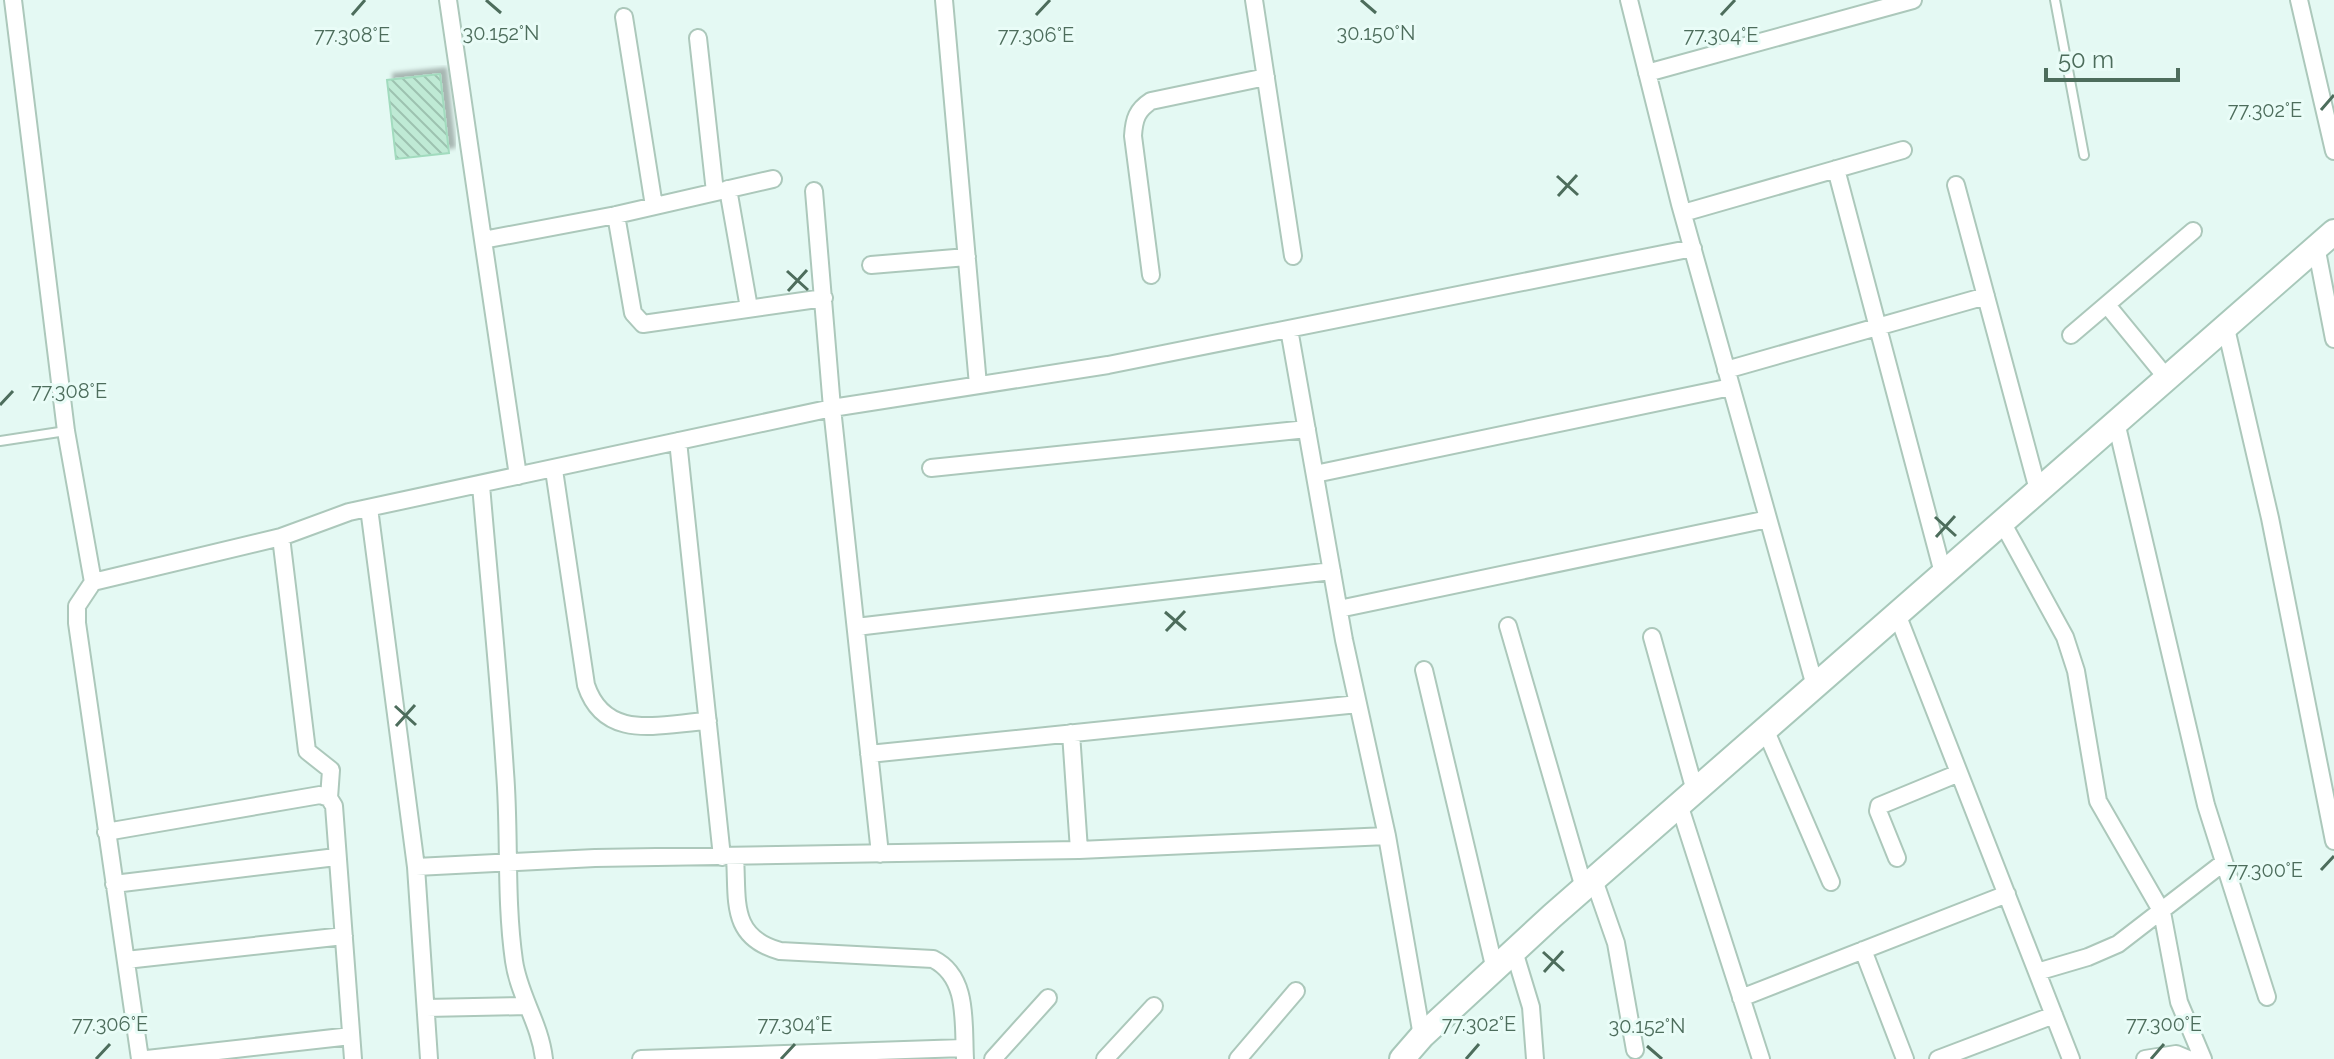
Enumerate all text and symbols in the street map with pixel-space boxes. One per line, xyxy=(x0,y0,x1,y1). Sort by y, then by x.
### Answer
text: 30.152°N xyxy=(462,21,540,45)
text: 30.150°N xyxy=(1337,21,1415,45)
text: 77.308°E xyxy=(314,23,390,47)
text: 77.306°E xyxy=(998,23,1074,47)
text: 77.304°E xyxy=(1684,23,1758,47)
scale bar xyxy=(2046,32,2178,82)
text: 50 m xyxy=(2058,45,2114,74)
text: 77.302°E xyxy=(2228,98,2302,122)
text: 77.308°E xyxy=(31,379,107,403)
text: 77.300°E xyxy=(2227,858,2303,882)
text: 77.306°E xyxy=(72,1012,148,1036)
text: 77.304°E xyxy=(758,1012,832,1036)
text: 77.302°E xyxy=(1442,1012,1516,1036)
text: 77.300°E xyxy=(2126,1012,2202,1036)
text: 30.152°N xyxy=(1608,1014,1686,1038)

